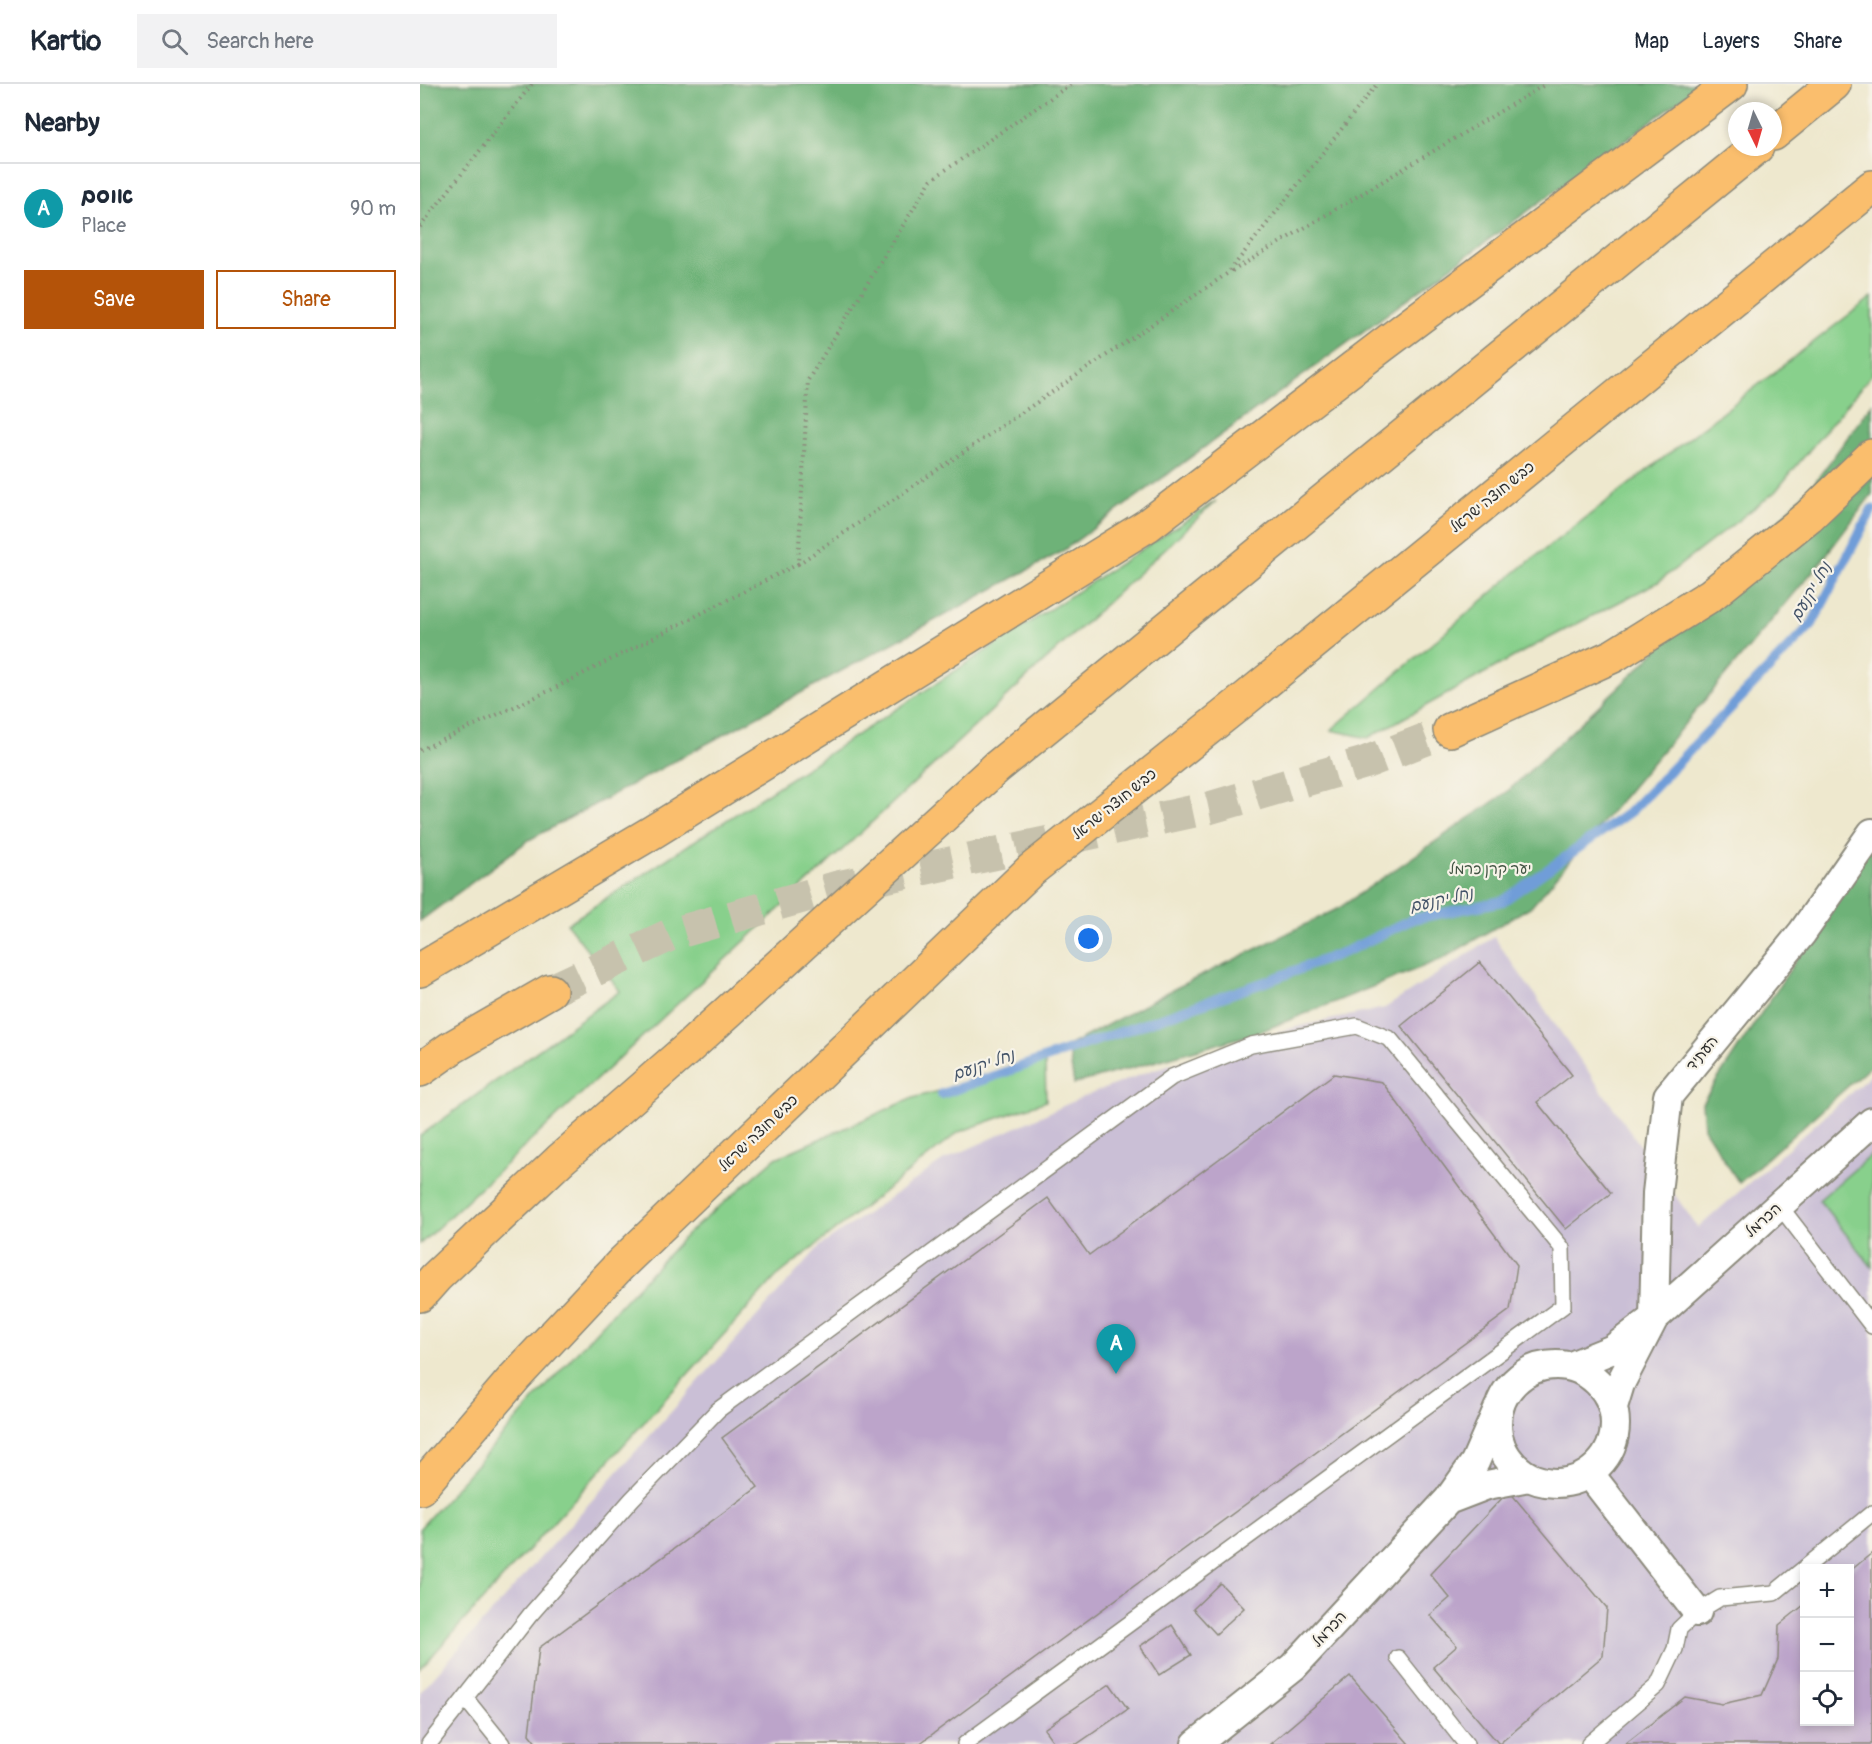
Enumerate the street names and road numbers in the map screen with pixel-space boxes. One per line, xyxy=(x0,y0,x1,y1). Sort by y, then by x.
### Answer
street label: כביש חוצה ישראל xyxy=(1446,458,1538,537)
street label: כביש חוצה ישראל xyxy=(1068,765,1160,844)
street label: העתיד xyxy=(1682,1032,1723,1075)
street label: כביש חוצה ישראל xyxy=(715,1091,802,1176)
street label: הכרמל xyxy=(1741,1199,1786,1242)
street label: הכרמל xyxy=(1308,1607,1351,1651)

